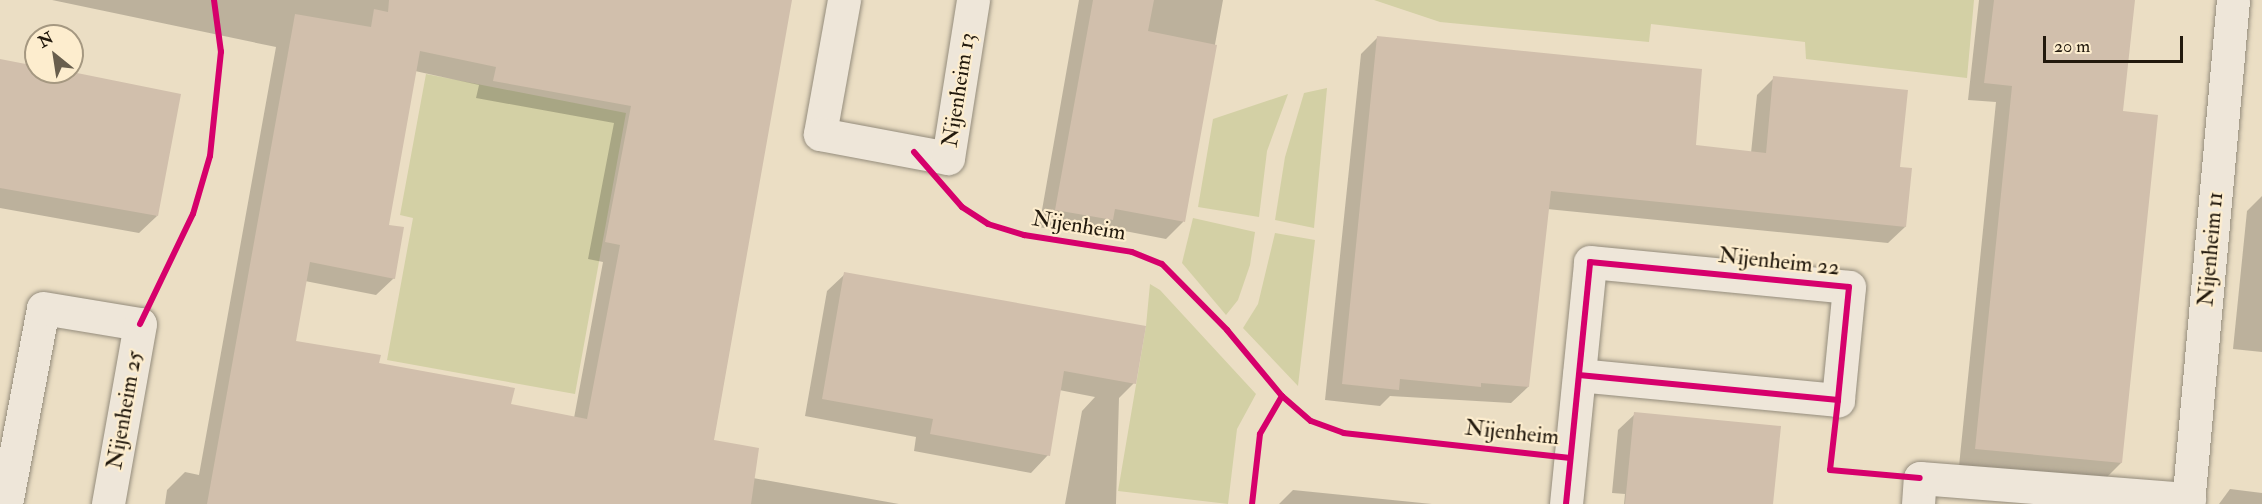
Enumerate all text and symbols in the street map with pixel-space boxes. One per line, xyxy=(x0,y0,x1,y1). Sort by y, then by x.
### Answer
north arrow xyxy=(24,24,84,84)
scale bar xyxy=(2046,24,2186,62)
text: N xyxy=(35,28,57,52)
street label: Nijenheim 13 xyxy=(937,31,981,149)
text: 20 m xyxy=(2054,35,2090,58)
street label: Nijenheim 11 xyxy=(2193,191,2229,307)
street label: Nijenheim xyxy=(1030,206,1128,246)
street label: Nijenheim 22 xyxy=(1717,243,1841,281)
street label: Nijenheim 25 xyxy=(102,349,148,471)
street label: Nijenheim xyxy=(1464,415,1560,451)

